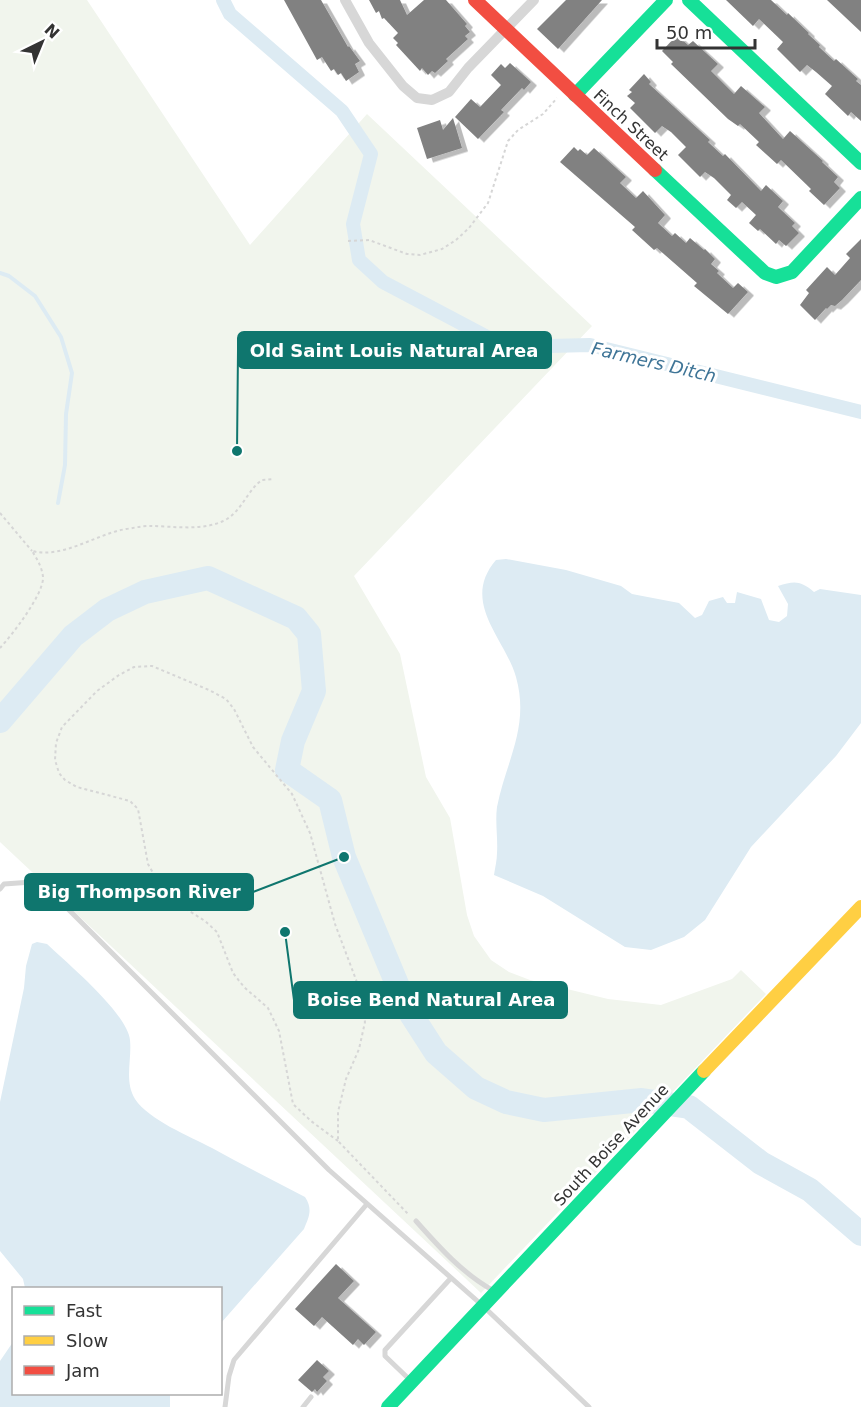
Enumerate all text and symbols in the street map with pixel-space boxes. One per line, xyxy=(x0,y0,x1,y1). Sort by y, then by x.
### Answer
north arrow xyxy=(12,12,72,72)
scale bar xyxy=(657,12,754,50)
text: N xyxy=(41,20,63,43)
text: 50 m xyxy=(666,22,712,43)
street label: Finch Street xyxy=(590,86,672,164)
callout: Old Saint Louis Natural Area xyxy=(238,332,551,368)
water label: Farmers Ditch xyxy=(590,337,718,387)
text: Old Saint Louis Natural Area xyxy=(250,340,538,361)
callout: Big Thompson River xyxy=(25,874,253,910)
text: Big Thompson River xyxy=(37,881,241,902)
callout: Boise Bend Natural Area xyxy=(294,982,567,1018)
text: Boise Bend Natural Area xyxy=(307,989,555,1010)
street label: South Boise Avenue xyxy=(550,1080,672,1210)
legend xyxy=(12,1287,222,1395)
text: Fast xyxy=(66,1300,102,1321)
text: Slow xyxy=(66,1330,108,1351)
text: Jam xyxy=(65,1360,100,1381)

